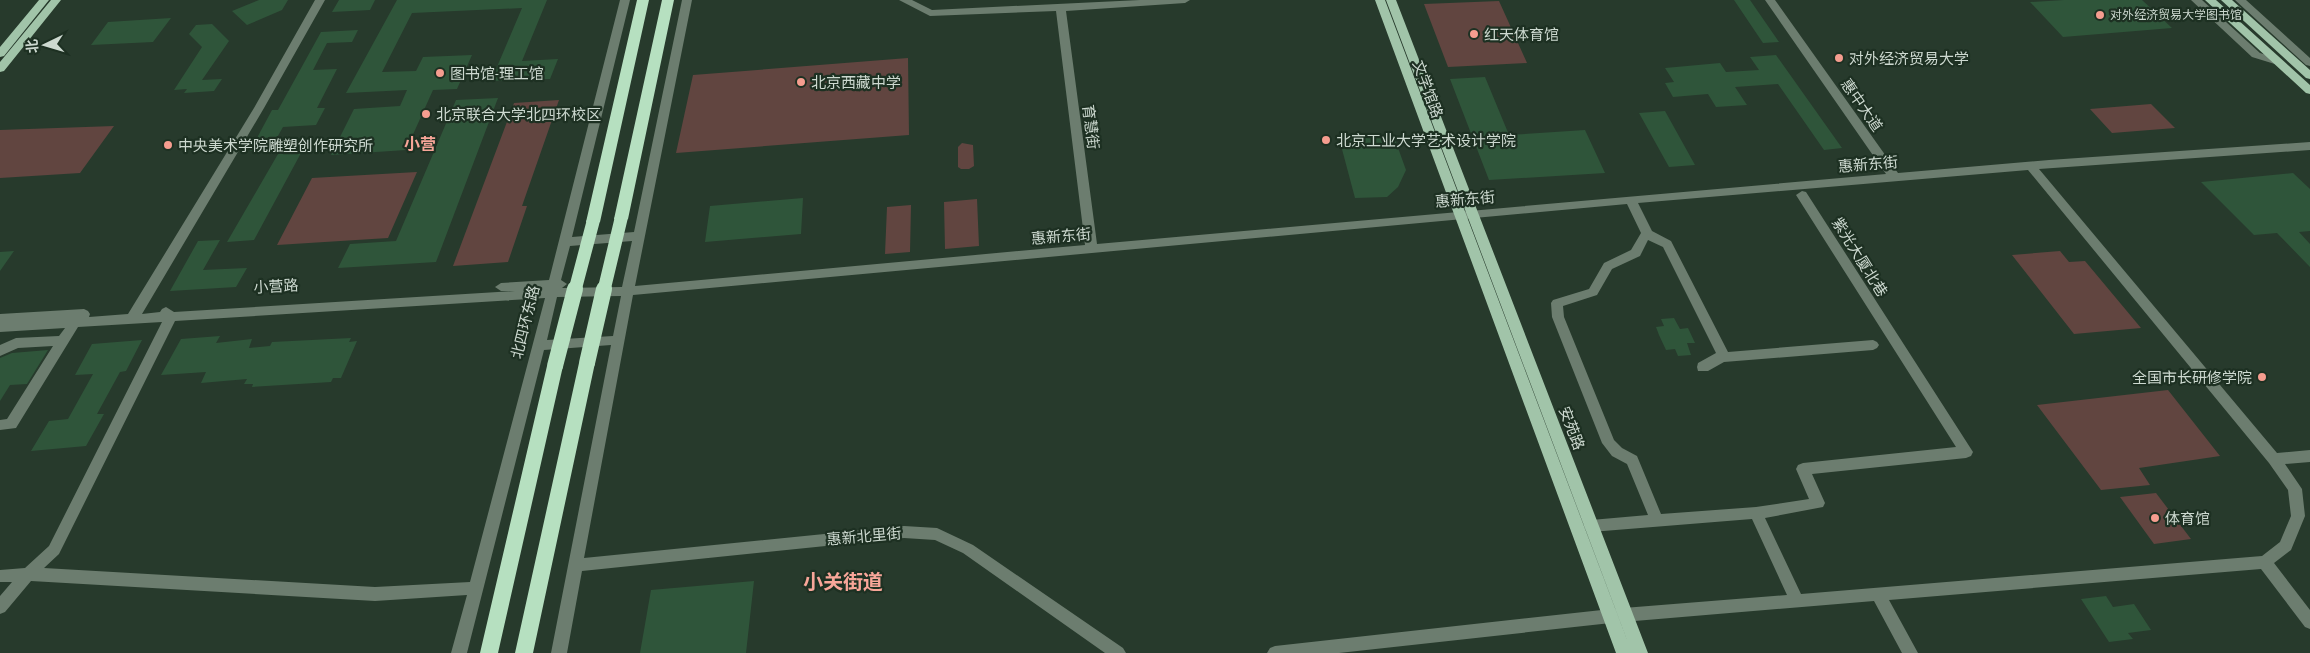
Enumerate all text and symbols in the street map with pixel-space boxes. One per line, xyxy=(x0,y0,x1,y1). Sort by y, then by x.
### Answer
place label: 对外经济贸易大学图书馆 xyxy=(2110,8,2242,22)
marker: 对外经济贸易大学图书馆 xyxy=(2094,9,2106,21)
north arrow xyxy=(20,20,70,70)
place label: 红天体育馆 xyxy=(1484,26,1559,43)
marker: 红天体育馆 xyxy=(1468,28,1480,40)
text: 北 xyxy=(23,38,41,54)
place label: 对外经济贸易大学 xyxy=(1849,50,1969,67)
marker: 对外经济贸易大学 xyxy=(1833,52,1845,64)
street label: 文学馆路 xyxy=(1410,58,1446,120)
place label: 图书馆-理工馆 xyxy=(450,65,544,82)
marker: 图书馆-理工馆 xyxy=(434,67,446,79)
place label: 北京西藏中学 xyxy=(811,74,901,91)
marker: 北京西藏中学 xyxy=(795,76,807,88)
street label: 惠中大道 xyxy=(1838,76,1886,134)
street label: 育慧街 xyxy=(1080,104,1102,150)
place label: 北京联合大学北四环校区 xyxy=(436,106,601,123)
marker: 北京联合大学北四环校区 xyxy=(420,108,432,120)
place label: 北京工业大学艺术设计学院 xyxy=(1336,132,1516,149)
marker: 北京工业大学艺术设计学院 xyxy=(1320,134,1332,146)
district label: 小营 xyxy=(404,135,436,153)
place label: 中央美术学院雕塑创作研究所 xyxy=(178,137,373,154)
marker: 中央美术学院雕塑创作研究所 xyxy=(162,139,174,151)
street label: 惠新东街 xyxy=(1837,153,1899,175)
street label: 惠新东街 xyxy=(1434,188,1496,210)
street label: 紫光大厦北巷 xyxy=(1829,214,1891,300)
street label: 惠新东街 xyxy=(1030,225,1092,247)
street label: 小营路 xyxy=(253,276,299,296)
street label: 北四环东路 xyxy=(508,284,542,360)
place label: 全国市长研修学院 xyxy=(2132,369,2252,386)
marker: 全国市长研修学院 xyxy=(2256,371,2268,383)
street label: 安苑路 xyxy=(1556,404,1588,452)
place label: 体育馆 xyxy=(2165,510,2210,527)
marker: 体育馆 xyxy=(2149,512,2161,524)
street label: 惠新北里街 xyxy=(826,524,902,548)
district label: 小关街道 xyxy=(803,570,883,593)

